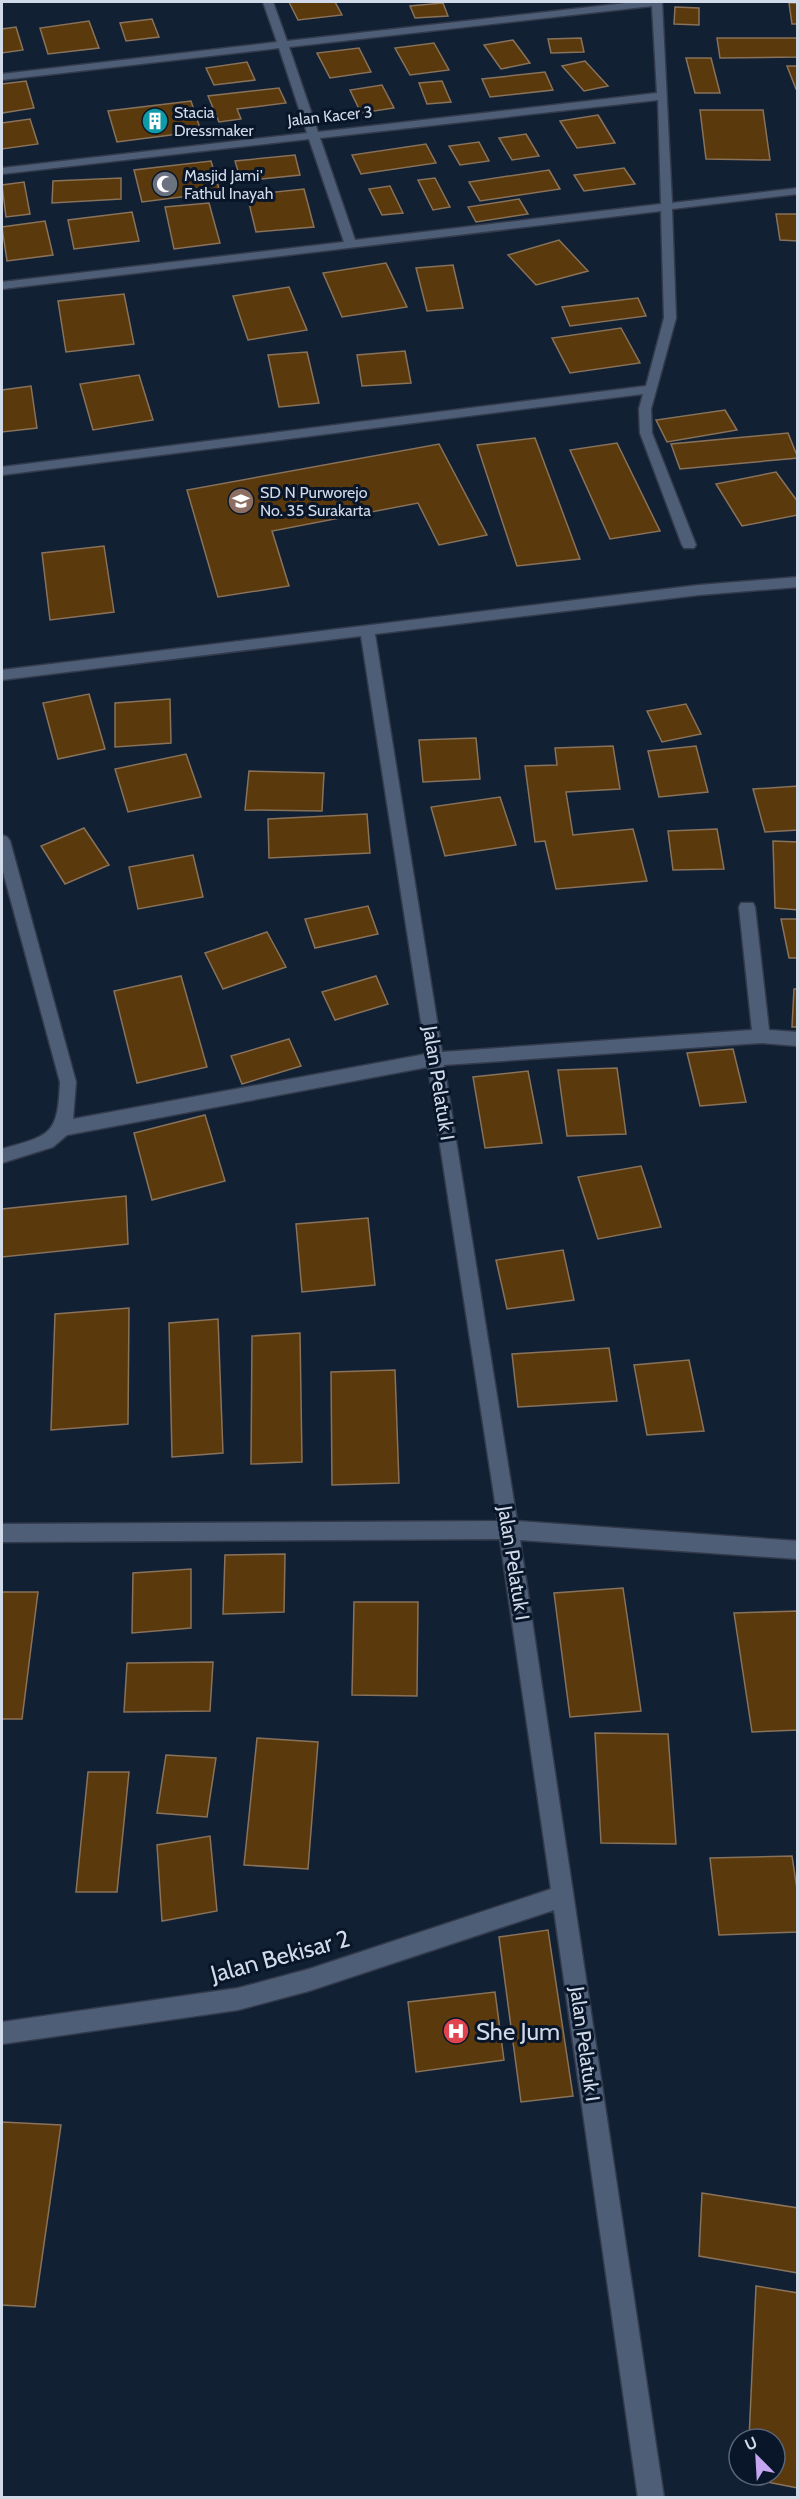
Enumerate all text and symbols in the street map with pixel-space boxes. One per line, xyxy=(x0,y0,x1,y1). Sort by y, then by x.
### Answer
street label: Jalan Kacer 3 xyxy=(286,102,373,130)
place label: Stacia Dressmaker xyxy=(174,103,255,140)
building icon: Stacia Dressmaker xyxy=(140,106,170,136)
place label: Masjid Jami' Fathul Inayah xyxy=(184,166,273,203)
mosque icon: Masjid Jami' Fathul Inayah xyxy=(150,169,180,199)
place label: SD N Purworejo No. 35 Surakarta xyxy=(260,483,371,520)
school or university icon: SD N Purworejo No. 35 Surakarta xyxy=(226,486,256,516)
street label: Jalan Pelatuk I xyxy=(418,1023,460,1142)
street label: Jalan Pelatuk I xyxy=(493,1503,535,1622)
street label: Jalan Bekisar 2 xyxy=(206,1924,353,1989)
street label: Jalan Pelatuk I xyxy=(565,1984,605,2103)
hospital icon: She Jum xyxy=(441,2016,471,2046)
place label: She Jum xyxy=(476,2017,560,2046)
north arrow xyxy=(727,2427,787,2487)
text: U xyxy=(742,2433,760,2455)

